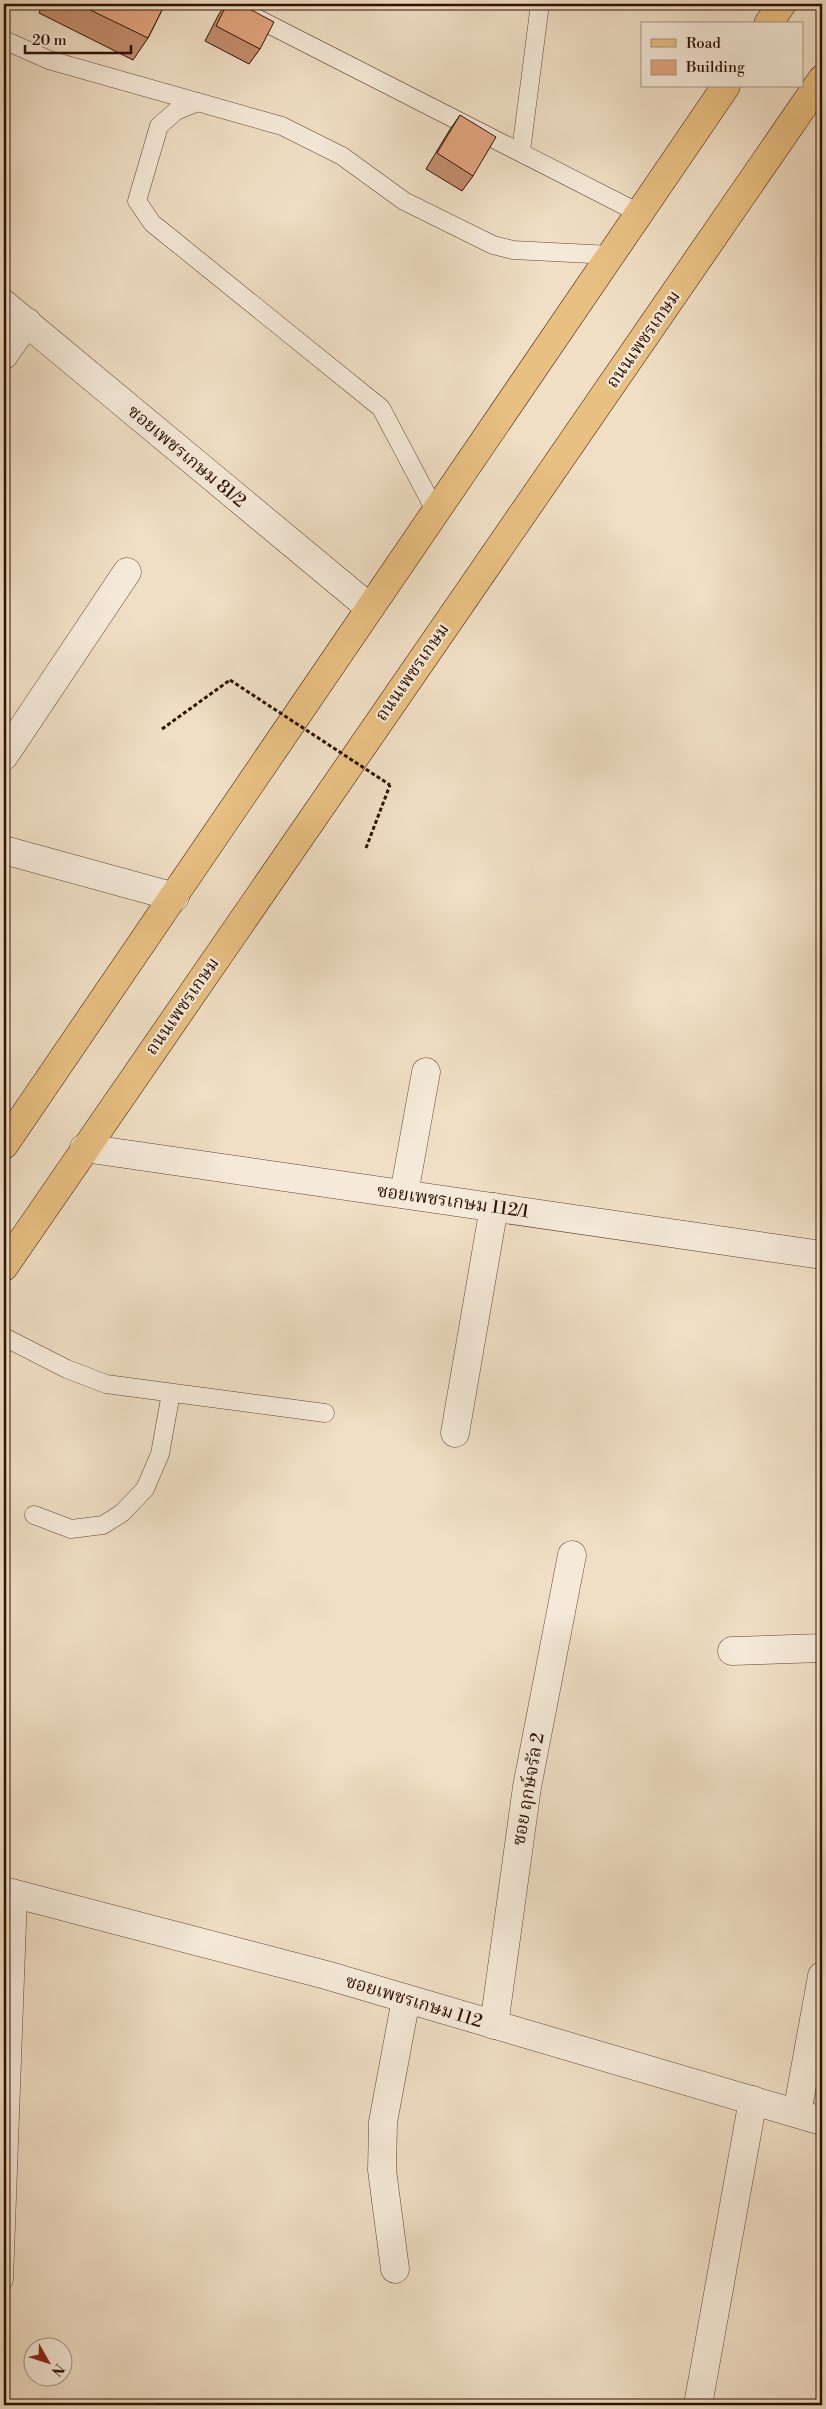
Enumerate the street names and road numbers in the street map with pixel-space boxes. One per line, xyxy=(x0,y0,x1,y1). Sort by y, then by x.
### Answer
street label: ถนนเพชรเกษม xyxy=(601,286,686,393)
street label: ซอยเพชรเกษม 81/2 xyxy=(123,400,251,513)
street label: ถนนเพชรเกษม xyxy=(370,619,455,726)
street label: ถนนเพชรเกษม xyxy=(140,953,225,1060)
street label: ซอยเพชรเกษม 112/1 xyxy=(375,1179,531,1224)
street label: ซอย ฤกษ์จรัล 2 xyxy=(507,1731,550,1847)
street label: ซอยเพชรเกษม 112 xyxy=(342,1970,485,2033)

